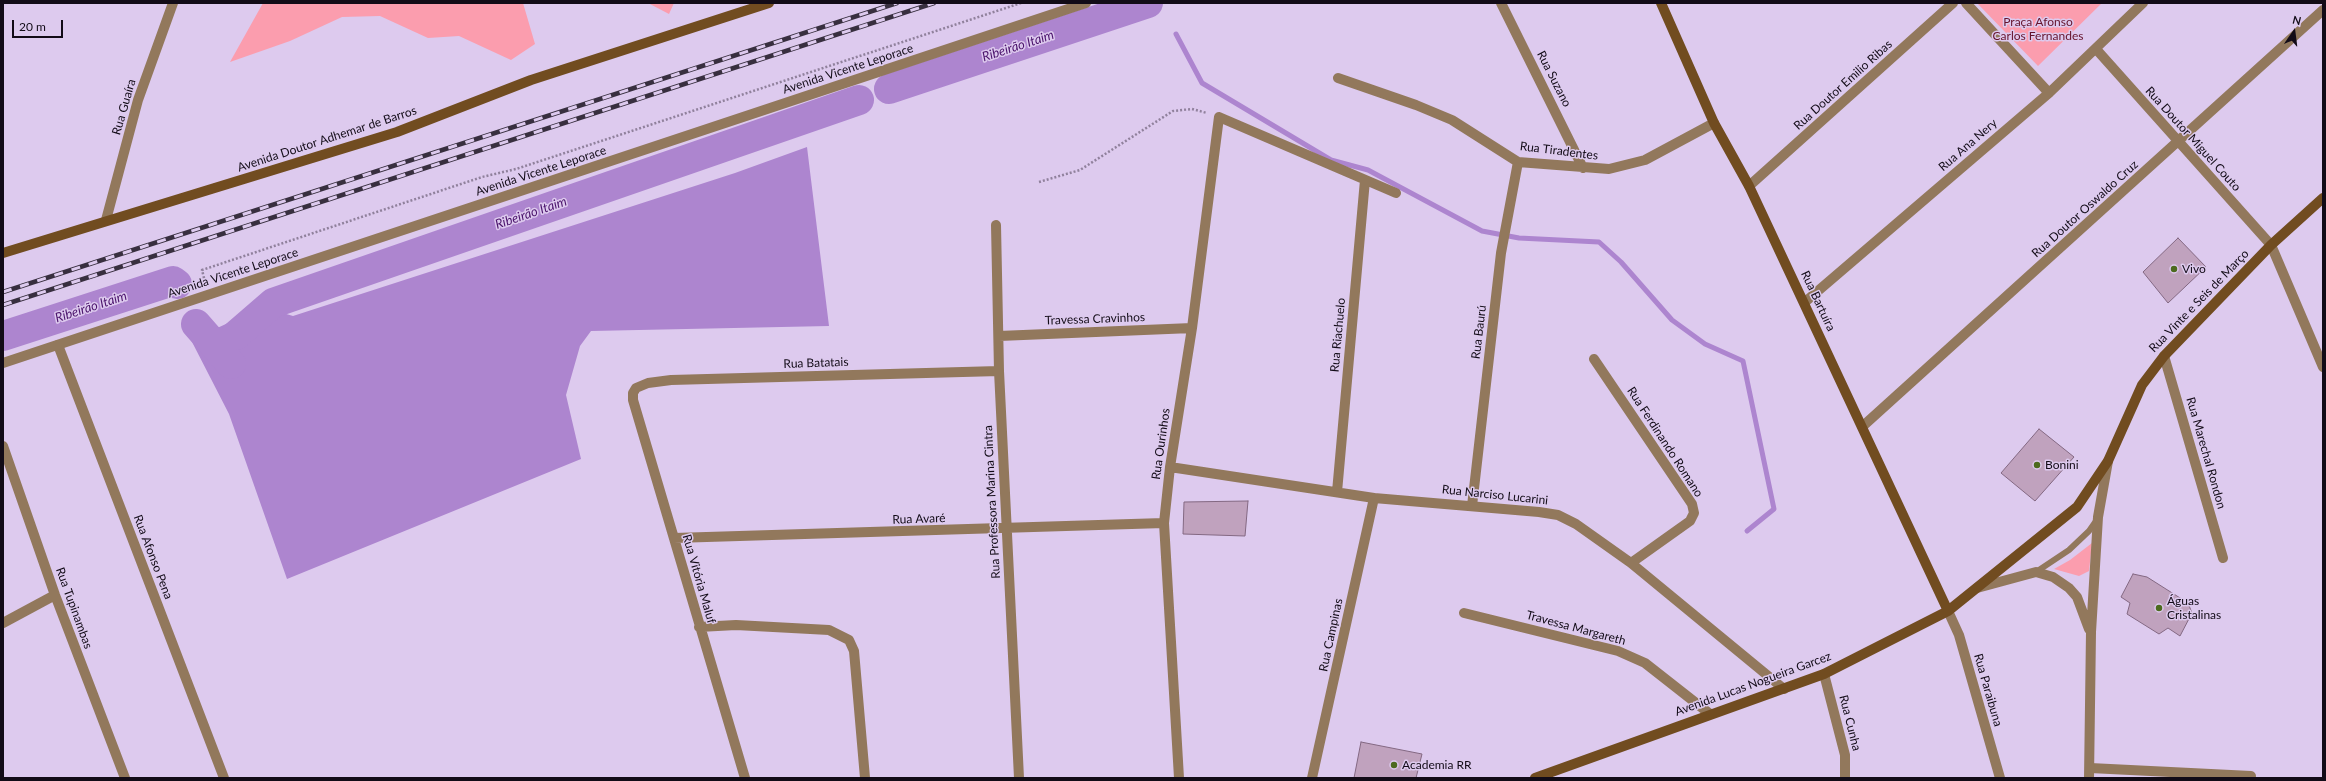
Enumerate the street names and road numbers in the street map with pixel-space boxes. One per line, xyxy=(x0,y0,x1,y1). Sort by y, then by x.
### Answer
street label: Rua Doutor Emilio Ribas xyxy=(1791,37,1895,133)
street label: Avenida Vicente Leporace xyxy=(781,41,915,97)
street label: Rua Suzano xyxy=(1534,49,1574,109)
street label: Rua Guaíra xyxy=(109,77,139,137)
street label: Rua Doutor Miguel Couto xyxy=(2142,84,2244,194)
street label: Avenida Doutor Adhemar de Barros xyxy=(236,103,418,175)
street label: Rua Ana Nery xyxy=(1936,116,2000,174)
street label: Rua Tiradentes xyxy=(1519,139,1599,163)
street label: Avenida Vicente Leporace xyxy=(474,143,608,199)
street label: Rua Doutor Oswaldo Cruz xyxy=(2029,157,2141,261)
street label: Avenida Vicente Leporace xyxy=(166,245,300,301)
street label: Rua Vinte e Seis de Março xyxy=(2146,247,2252,355)
street label: Rua Bartuíra xyxy=(1798,268,1838,334)
street label: Rua Riachuelo xyxy=(1328,297,1348,373)
street label: Rua Baurú xyxy=(1469,304,1489,360)
street label: Travessa Cravinhos xyxy=(1045,310,1145,328)
street label: Rua Batatais xyxy=(783,355,849,371)
street label: Rua Ferdinando Romano xyxy=(1624,384,1706,500)
street label: Rua Marechal Rondon xyxy=(2183,395,2229,511)
street label: Rua Ourinhos xyxy=(1149,407,1173,481)
street label: Rua Professora Marina Cintra xyxy=(981,425,1003,579)
street label: Rua Narciso Lucarini xyxy=(1441,482,1549,508)
street label: Rua Avaré xyxy=(892,511,946,527)
street label: Rua Afonso Pena xyxy=(130,513,176,601)
street label: Rua Vitória Maluf xyxy=(679,533,719,625)
street label: Rua Tupinambas xyxy=(53,565,95,651)
street label: Rua Campinas xyxy=(1316,597,1346,673)
street label: Travessa Margareth xyxy=(1525,608,1627,648)
street label: Avenida Lucas Nogueira Garcez xyxy=(1673,649,1833,719)
street label: Rua Paraibuna xyxy=(1971,652,2005,728)
street label: Rua Cunha xyxy=(1836,694,1864,752)

